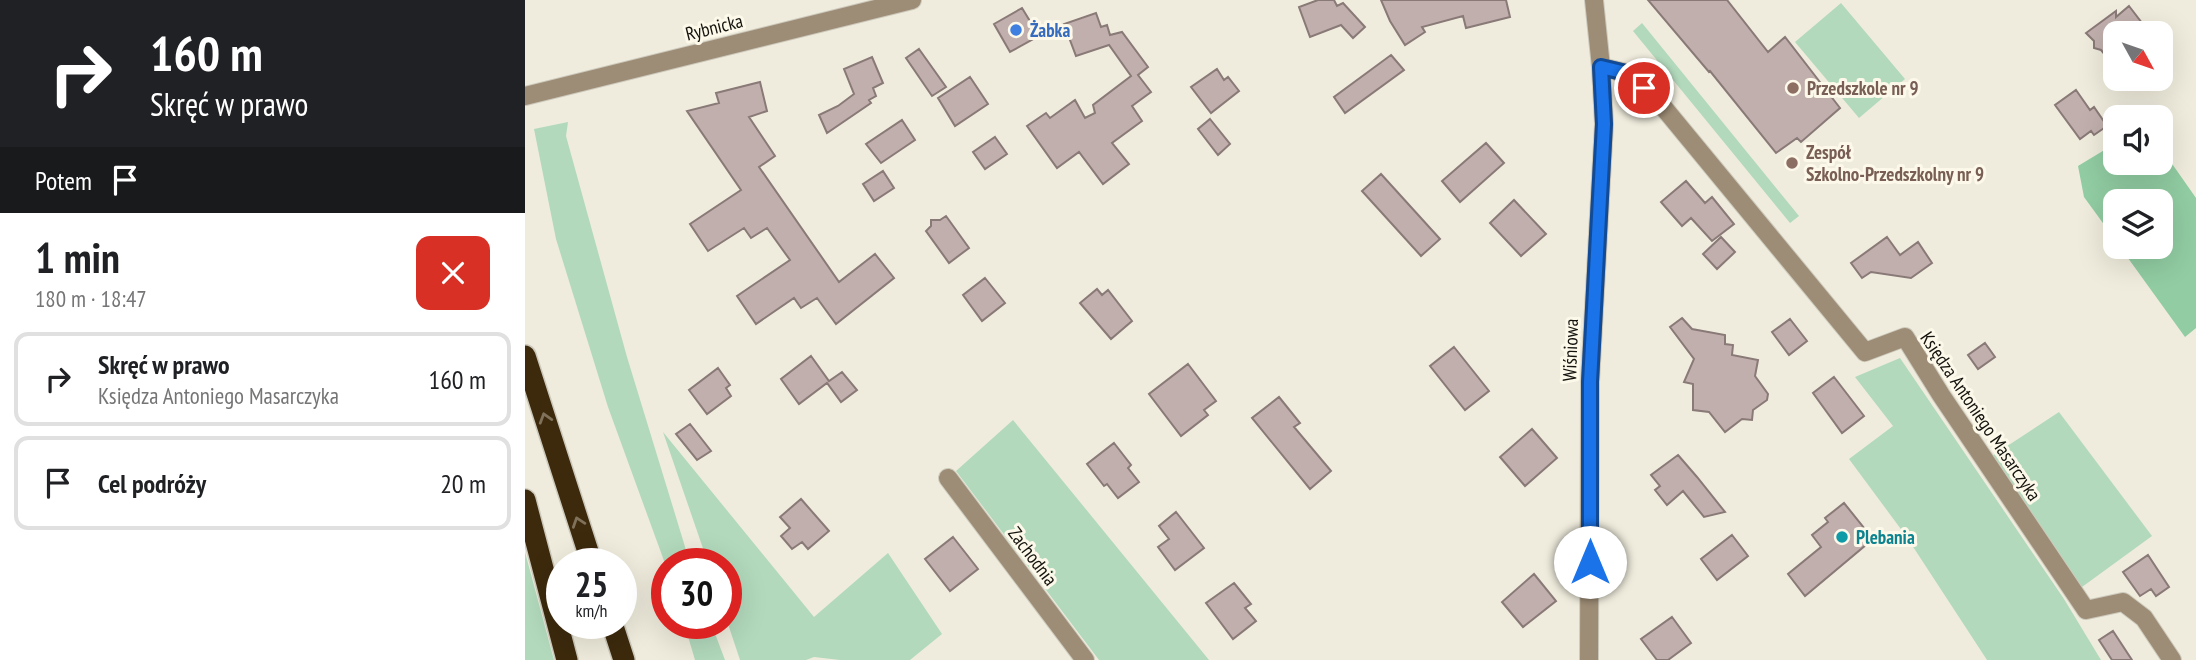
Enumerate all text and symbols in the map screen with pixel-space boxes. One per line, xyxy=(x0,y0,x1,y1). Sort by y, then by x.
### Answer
street label: Rybnicka xyxy=(683,8,745,46)
place label: Żabka xyxy=(1030,18,1070,42)
text: 160 m xyxy=(150,21,263,85)
north arrow xyxy=(2103,21,2173,91)
map controls xyxy=(2103,21,2173,259)
marker: Żabka xyxy=(1008,22,1024,38)
icon: right xyxy=(35,28,126,119)
pin xyxy=(1614,58,1674,118)
icon: arrive xyxy=(1625,69,1663,107)
place label: Przedszkole nr 9 xyxy=(1807,76,1919,100)
marker: Przedszkole nr 9 xyxy=(1785,80,1801,96)
text: Skręć w prawo xyxy=(150,83,308,125)
button: sound xyxy=(2103,105,2173,175)
place label: Zespół Szkolno-Przedszkolny nr 9 xyxy=(1806,140,1984,186)
marker: Zespół Szkolno-Przedszkolny nr 9 xyxy=(1784,155,1800,171)
icon: arrive xyxy=(106,161,144,199)
text: Potem xyxy=(35,164,92,197)
button: layers xyxy=(2103,189,2173,259)
text: 1 min xyxy=(35,230,120,285)
button: close xyxy=(416,236,490,310)
text: 180 m · 18:47 xyxy=(35,284,147,313)
street label: Wiśniowa xyxy=(1557,318,1583,382)
street label: Księdza Antoniego Masarczyka xyxy=(1915,327,2047,505)
text: Skręć w prawo xyxy=(98,348,229,381)
icon: right xyxy=(39,360,77,398)
text: 160 m xyxy=(428,363,486,396)
text: Księdza Antoniego Masarczyka xyxy=(98,381,339,410)
one-way arrow xyxy=(538,413,553,425)
icon: arrive xyxy=(39,464,77,502)
text: Cel podróży xyxy=(98,467,206,500)
text: 20 m xyxy=(440,467,486,500)
one-way arrow xyxy=(572,517,586,529)
street label: Zachodnia xyxy=(1003,522,1063,590)
position arrow xyxy=(1553,525,1627,599)
place label: Plebania xyxy=(1856,525,1915,549)
marker: Plebania xyxy=(1834,529,1850,545)
speed limit sign: 30 xyxy=(651,548,742,639)
text: 25 xyxy=(575,561,608,607)
text: km/h xyxy=(576,599,607,622)

